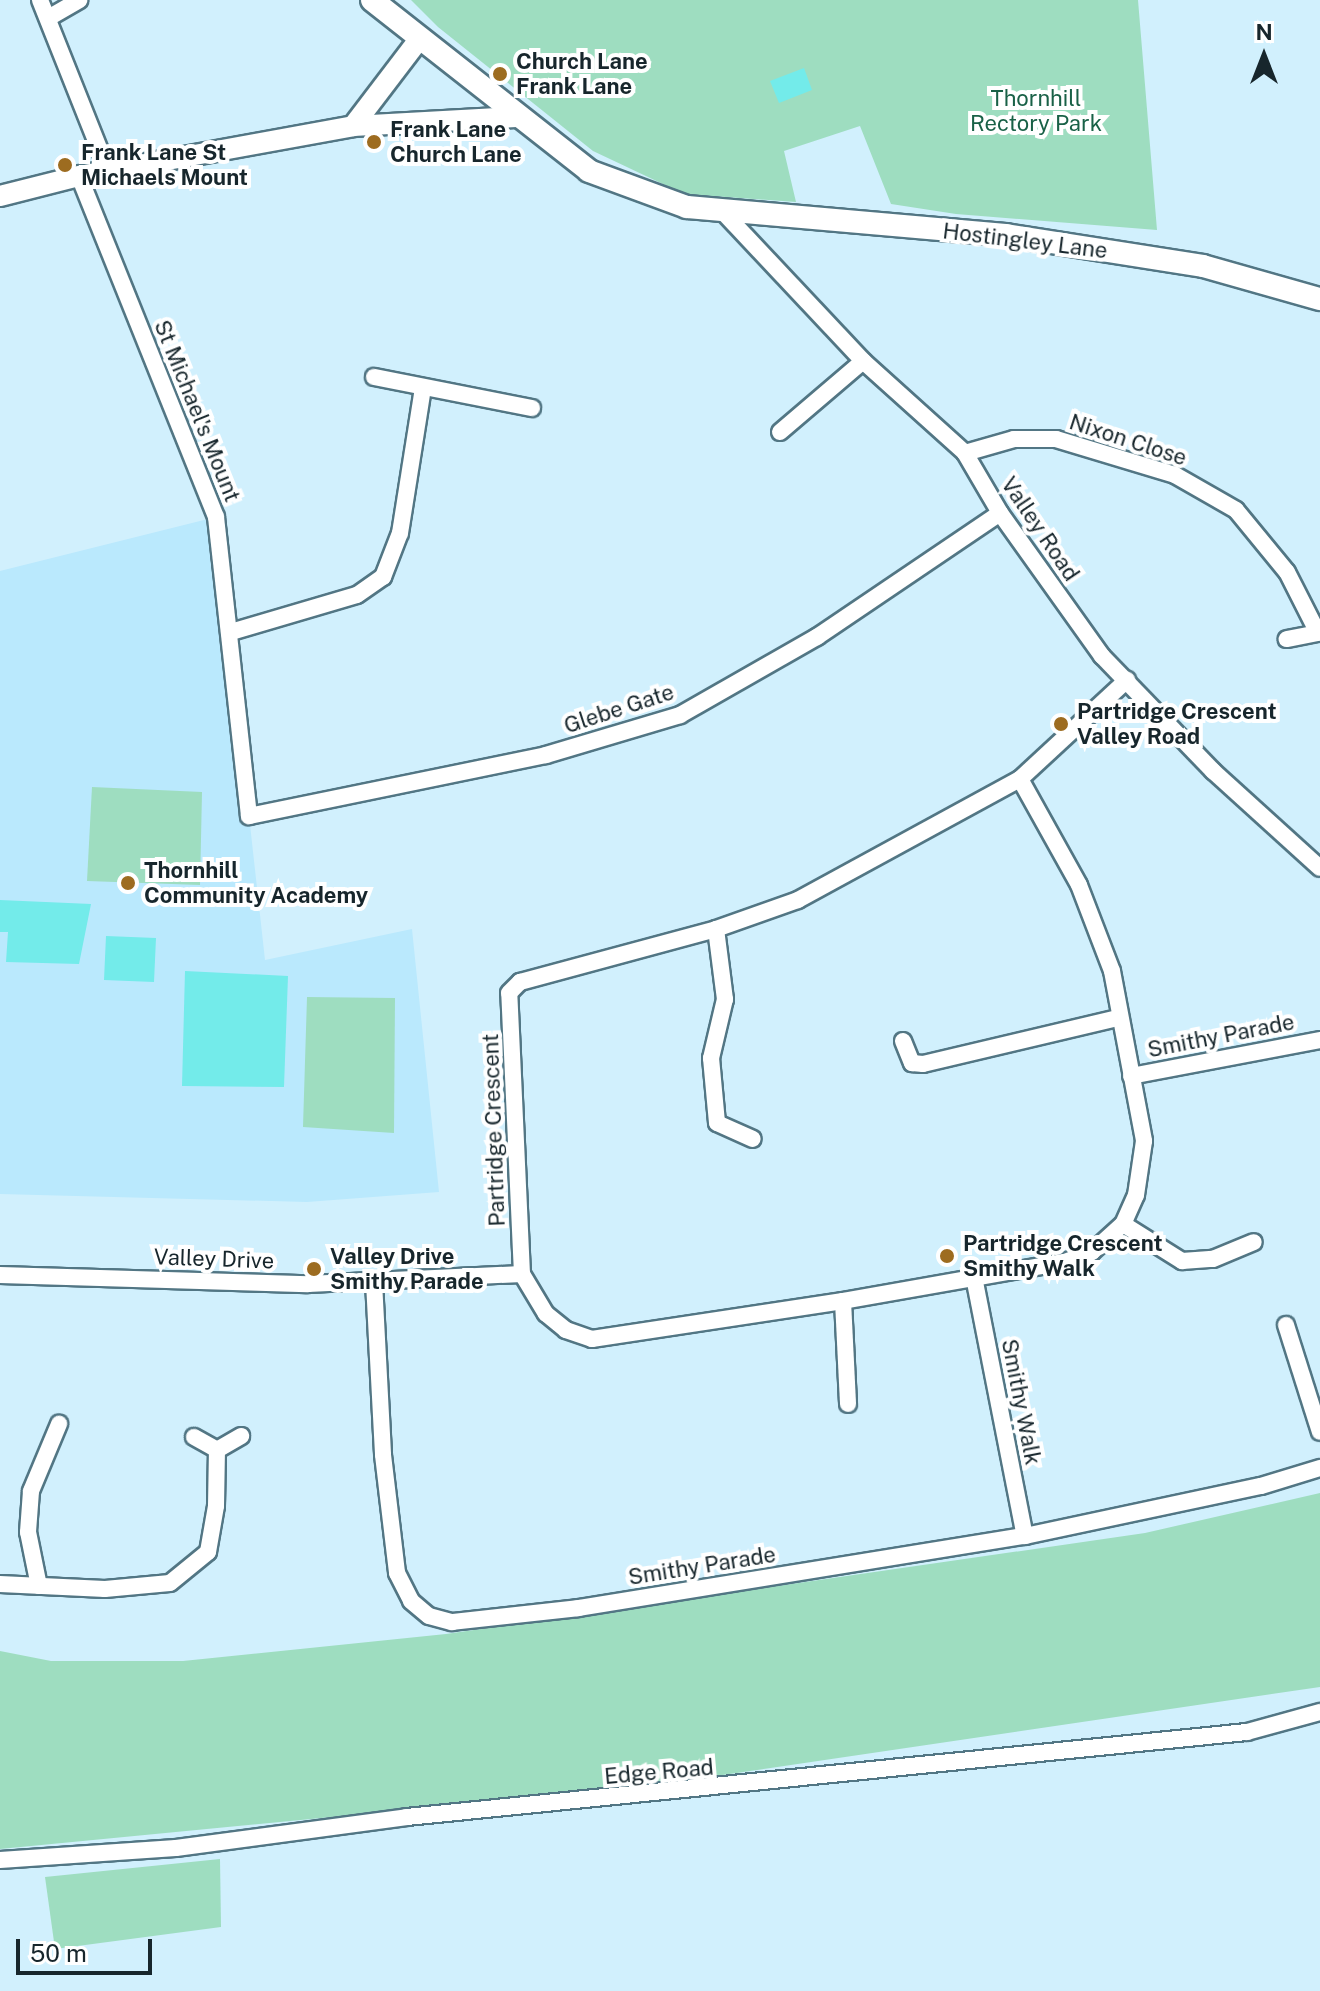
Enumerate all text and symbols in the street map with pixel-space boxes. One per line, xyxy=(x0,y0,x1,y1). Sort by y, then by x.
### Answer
north arrow xyxy=(1224,16,1304,96)
text: N xyxy=(1255,19,1273,45)
place label: Church Lane Frank Lane xyxy=(516,48,648,100)
marker: Church Lane Frank Lane xyxy=(491,65,509,83)
park label: Thornhill Rectory Park xyxy=(970,85,1102,136)
place label: Frank Lane Church Lane xyxy=(390,116,522,168)
marker: Frank Lane Church Lane xyxy=(365,133,383,151)
place label: Frank Lane St Michaels Mount xyxy=(81,139,248,190)
marker: Frank Lane St Michaels Mount xyxy=(56,156,74,174)
street label: Hostingley Lane xyxy=(941,218,1109,264)
street label: St Michael's Mount xyxy=(148,316,246,506)
street label: Nixon Close xyxy=(1066,409,1190,471)
street label: Valley Road xyxy=(996,472,1084,586)
street label: Glebe Gate xyxy=(561,679,677,739)
place label: Partridge Crescent Valley Road xyxy=(1077,698,1277,750)
marker: Partridge Crescent Valley Road xyxy=(1052,715,1070,733)
place label: Thornhill Community Academy xyxy=(144,857,368,908)
marker: Thornhill Community Academy xyxy=(119,874,137,892)
street label: Smithy Parade xyxy=(1145,1009,1297,1063)
street label: Partridge Crescent xyxy=(477,1033,511,1227)
place label: Partridge Crescent Smithy Walk xyxy=(963,1230,1163,1282)
place label: Valley Drive Smithy Parade xyxy=(330,1243,484,1294)
street label: Valley Drive xyxy=(153,1244,275,1274)
marker: Partridge Crescent Smithy Walk xyxy=(938,1247,956,1265)
marker: Valley Drive Smithy Parade xyxy=(305,1260,323,1278)
street label: Smithy Walk xyxy=(996,1337,1046,1467)
street label: Smithy Parade xyxy=(626,1541,778,1591)
street label: Edge Road xyxy=(603,1754,715,1790)
scale bar xyxy=(20,1923,156,1973)
text: 50 m xyxy=(30,1939,87,1967)

